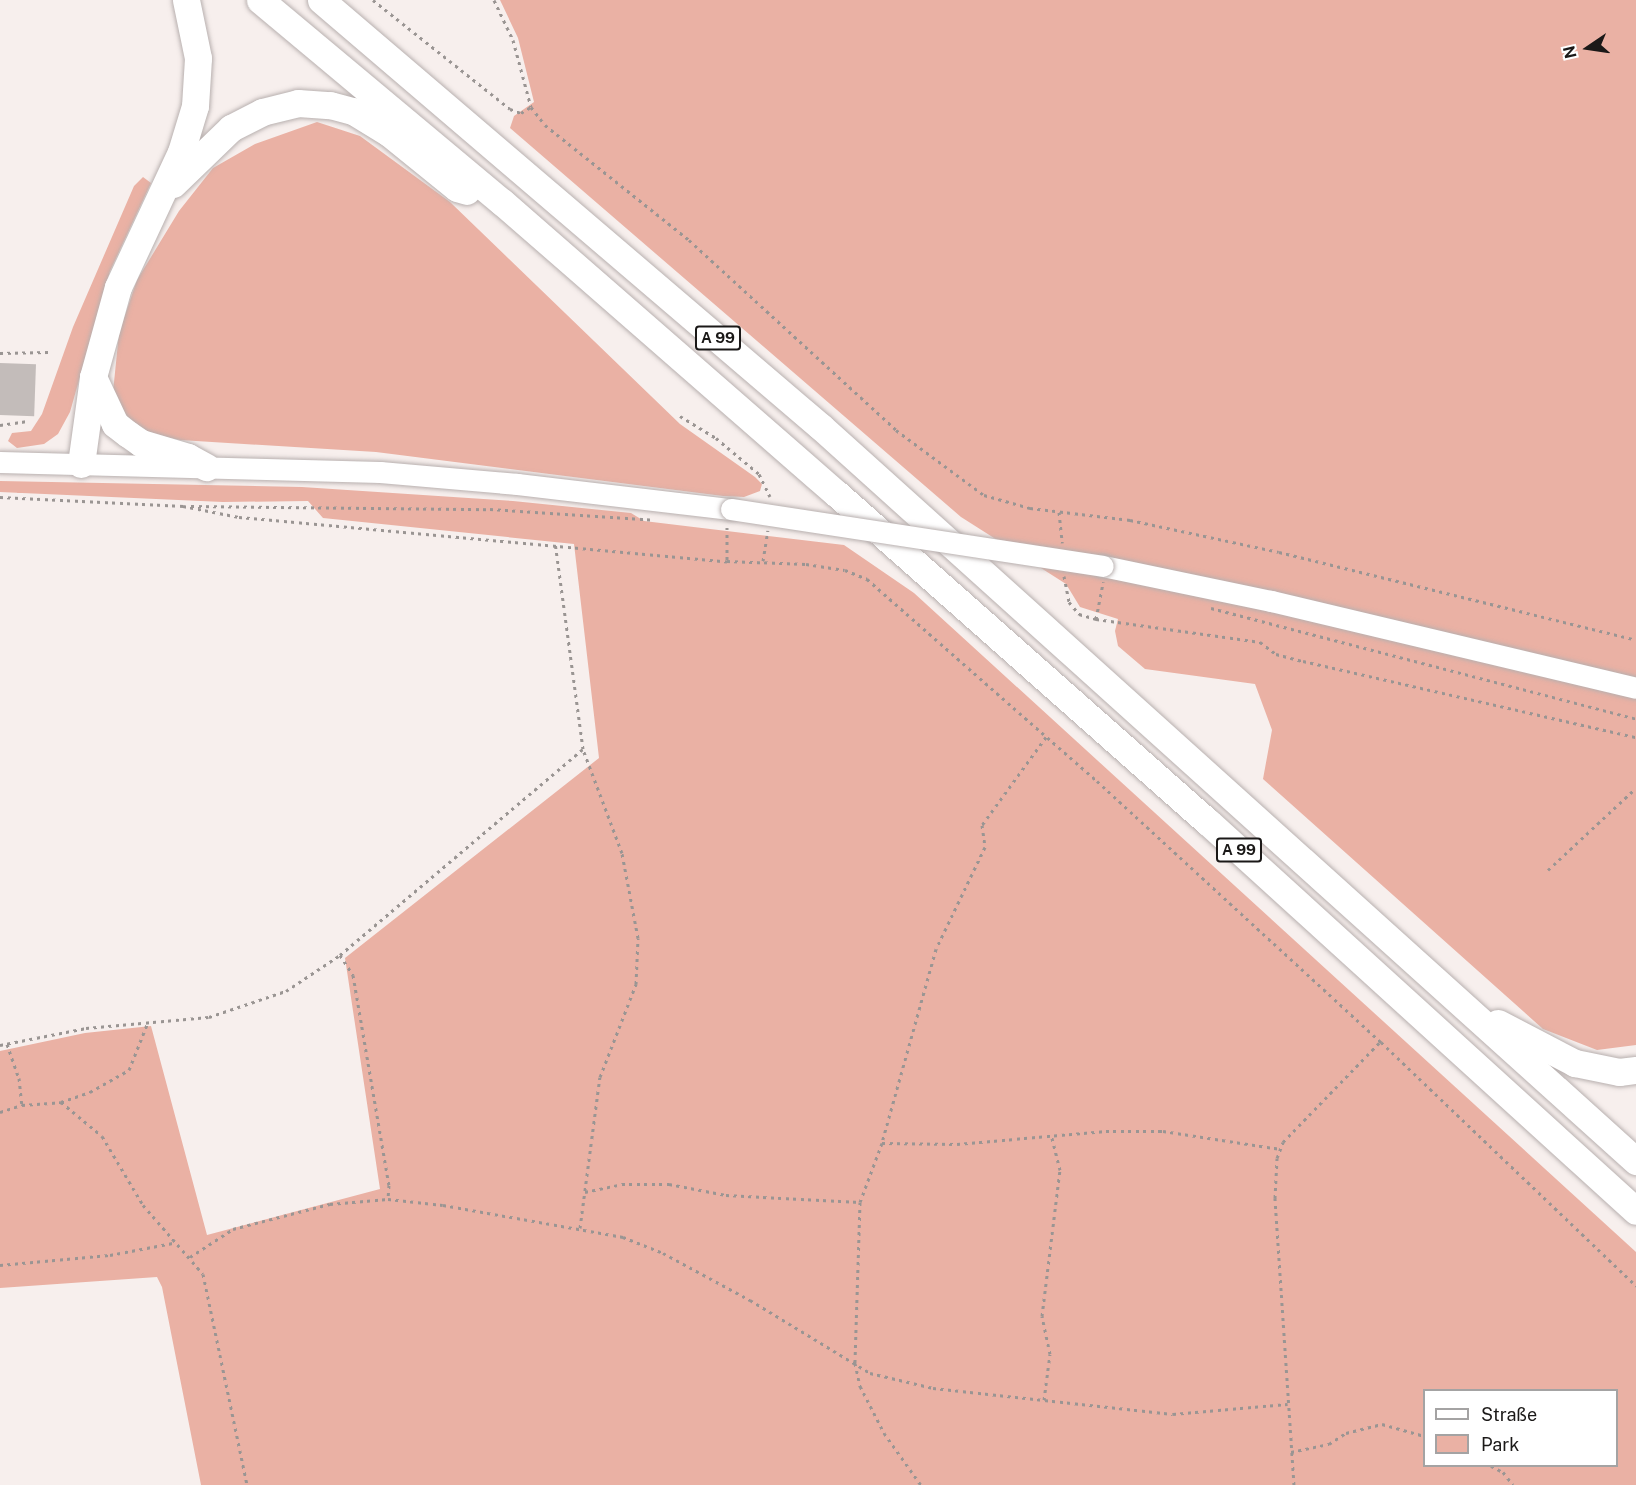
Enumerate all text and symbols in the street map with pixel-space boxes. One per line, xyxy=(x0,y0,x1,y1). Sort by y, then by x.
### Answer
north arrow xyxy=(1558,18,1618,78)
text: N xyxy=(1559,44,1581,60)
road number: A 99 xyxy=(694,326,742,350)
road number: A 99 xyxy=(1215,838,1263,862)
legend xyxy=(1423,1389,1618,1467)
text: Straße xyxy=(1481,1404,1537,1425)
text: Park xyxy=(1481,1434,1519,1455)

